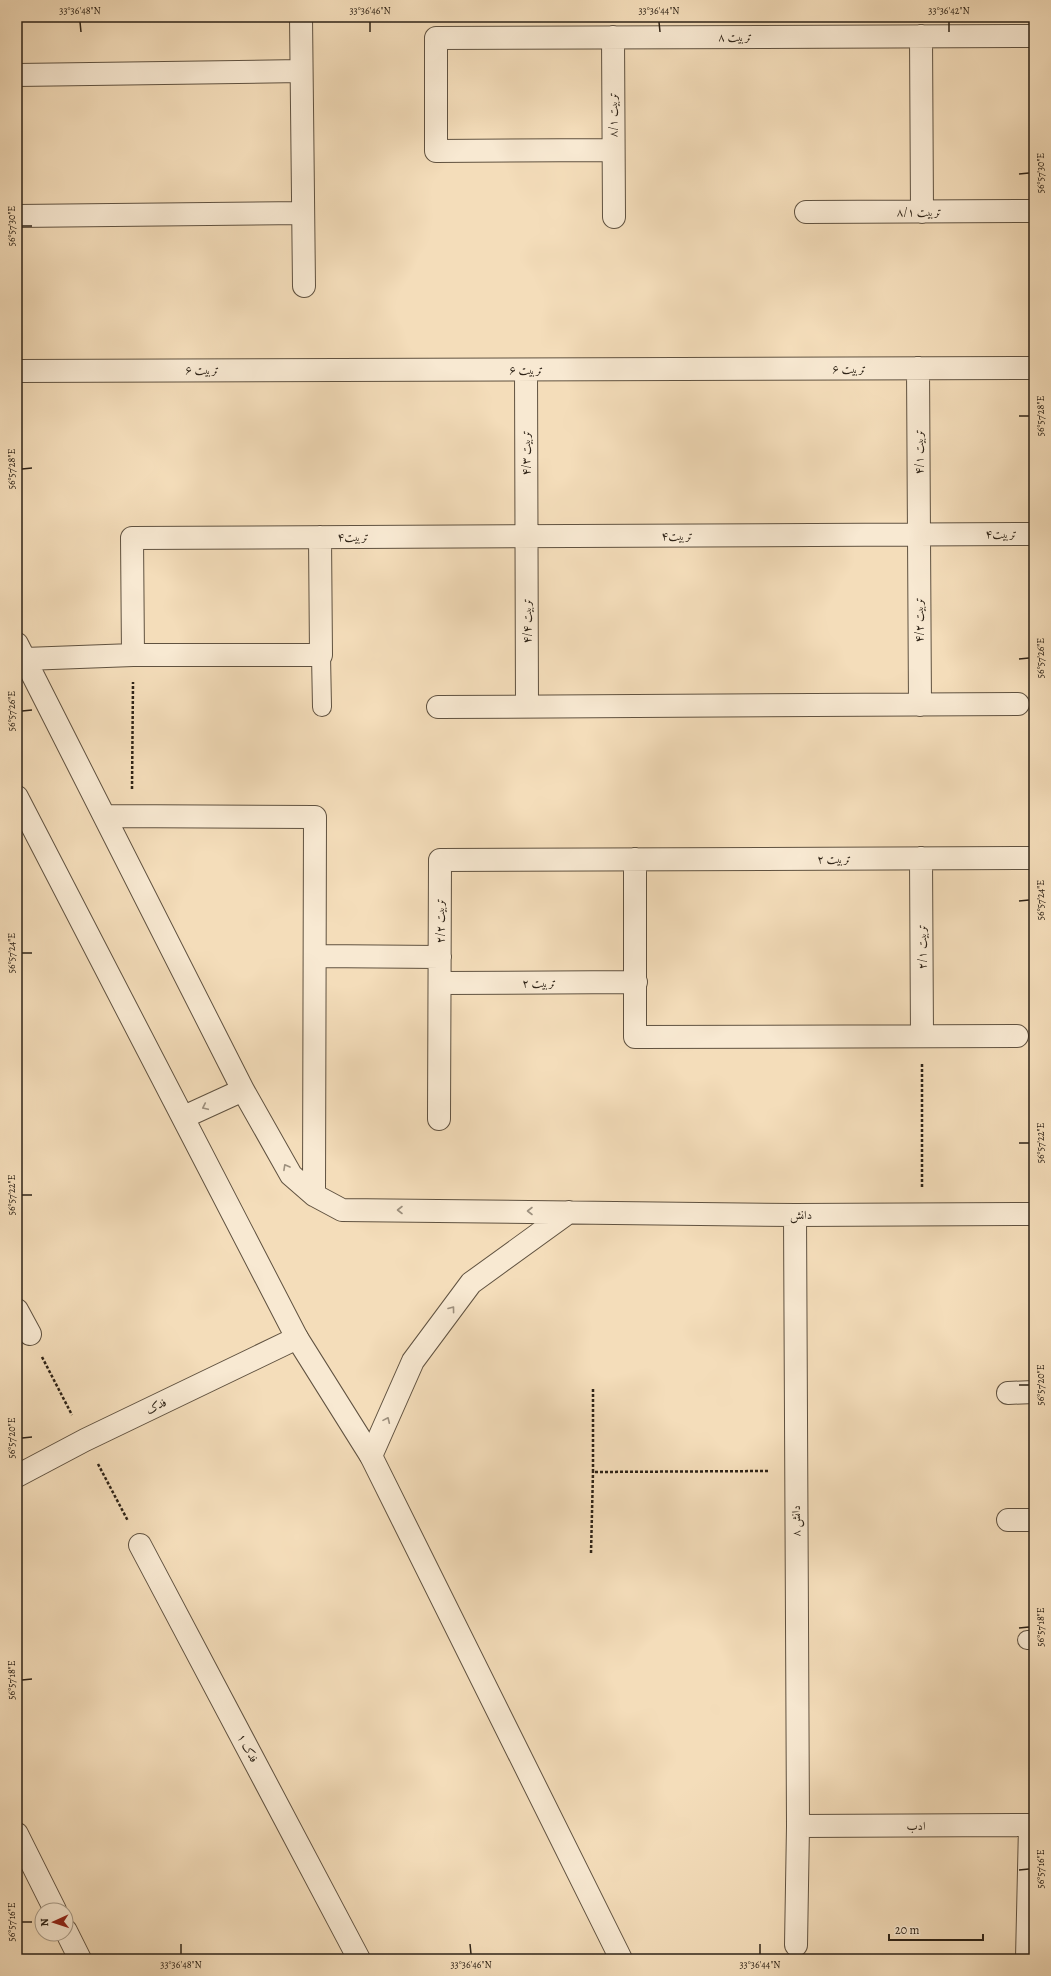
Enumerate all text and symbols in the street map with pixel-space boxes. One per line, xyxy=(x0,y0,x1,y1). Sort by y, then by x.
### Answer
text: 33°36'48"N xyxy=(59,4,101,17)
text: 33°36'46"N xyxy=(349,4,391,17)
text: 33°36'44"N xyxy=(638,4,680,17)
text: 33°36'42"N xyxy=(928,4,970,17)
street label: تربیت ۸ xyxy=(718,29,752,45)
street label: تربیت ۸/۱ xyxy=(605,92,621,138)
text: 56°57'30"E xyxy=(1034,153,1047,193)
street label: تربیت ۸/۱ xyxy=(896,204,942,220)
text: 56°57'30"E xyxy=(5,206,18,246)
street label: تربیت ۶ xyxy=(832,361,866,377)
street label: تربیت ۶ xyxy=(185,362,219,378)
street label: تربیت ۶ xyxy=(509,362,543,378)
text: 56°57'28"E xyxy=(1034,396,1047,436)
street label: تربیت ۴/۱ xyxy=(911,429,927,475)
street label: تربیت ۴/۳ xyxy=(518,430,534,476)
text: 56°57'28"E xyxy=(5,449,18,489)
street label: تربیت۴ xyxy=(985,526,1017,542)
street label: تربیت۴ xyxy=(661,528,693,544)
street label: تربیت۴ xyxy=(337,529,369,545)
street label: تربیت ۴/۲ xyxy=(911,597,927,643)
street label: تربیت ۴/۴ xyxy=(519,598,535,644)
text: 56°57'26"E xyxy=(1034,638,1047,678)
text: 56°57'26"E xyxy=(5,691,18,731)
street label: تربیت ۲ xyxy=(817,851,851,867)
text: 56°57'24"E xyxy=(1034,880,1047,920)
street label: تربیت ۲/۲ xyxy=(432,898,448,944)
street label: تربیت ۲/۱ xyxy=(914,924,930,970)
text: 56°57'24"E xyxy=(5,933,18,973)
street label: تربیت ۲ xyxy=(522,975,556,991)
one-way arrow xyxy=(202,1102,209,1110)
text: 56°57'22"E xyxy=(1034,1123,1047,1163)
one-way arrow xyxy=(283,1163,291,1171)
text: 56°57'22"E xyxy=(5,1175,18,1215)
one-way arrow xyxy=(397,1206,403,1214)
one-way arrow xyxy=(527,1207,533,1215)
street label: دانش xyxy=(790,1207,812,1224)
one-way arrow xyxy=(447,1306,454,1313)
text: 56°57'20"E xyxy=(1034,1364,1047,1406)
street label: فدک xyxy=(143,1394,169,1418)
text: 56°57'20"E xyxy=(5,1417,18,1459)
one-way arrow xyxy=(382,1417,390,1424)
street label: دانش ۸ xyxy=(788,1505,805,1537)
text: 56°57'18"E xyxy=(1034,1607,1047,1647)
text: 56°57'18"E xyxy=(5,1660,18,1700)
street label: فدک ۱ xyxy=(234,1731,262,1765)
street label: ادب xyxy=(906,1818,926,1834)
text: 56°57'16"E xyxy=(1034,1849,1047,1889)
text: 56°57'16"E xyxy=(5,1902,18,1942)
north arrow xyxy=(34,1902,74,1942)
scale bar xyxy=(889,1916,983,1942)
text: N xyxy=(37,1918,52,1927)
text: 20 m xyxy=(895,1922,919,1938)
text: 33°36'48"N xyxy=(160,1958,202,1971)
text: 33°36'46"N xyxy=(450,1958,492,1971)
text: 33°36'44"N xyxy=(739,1958,781,1971)

